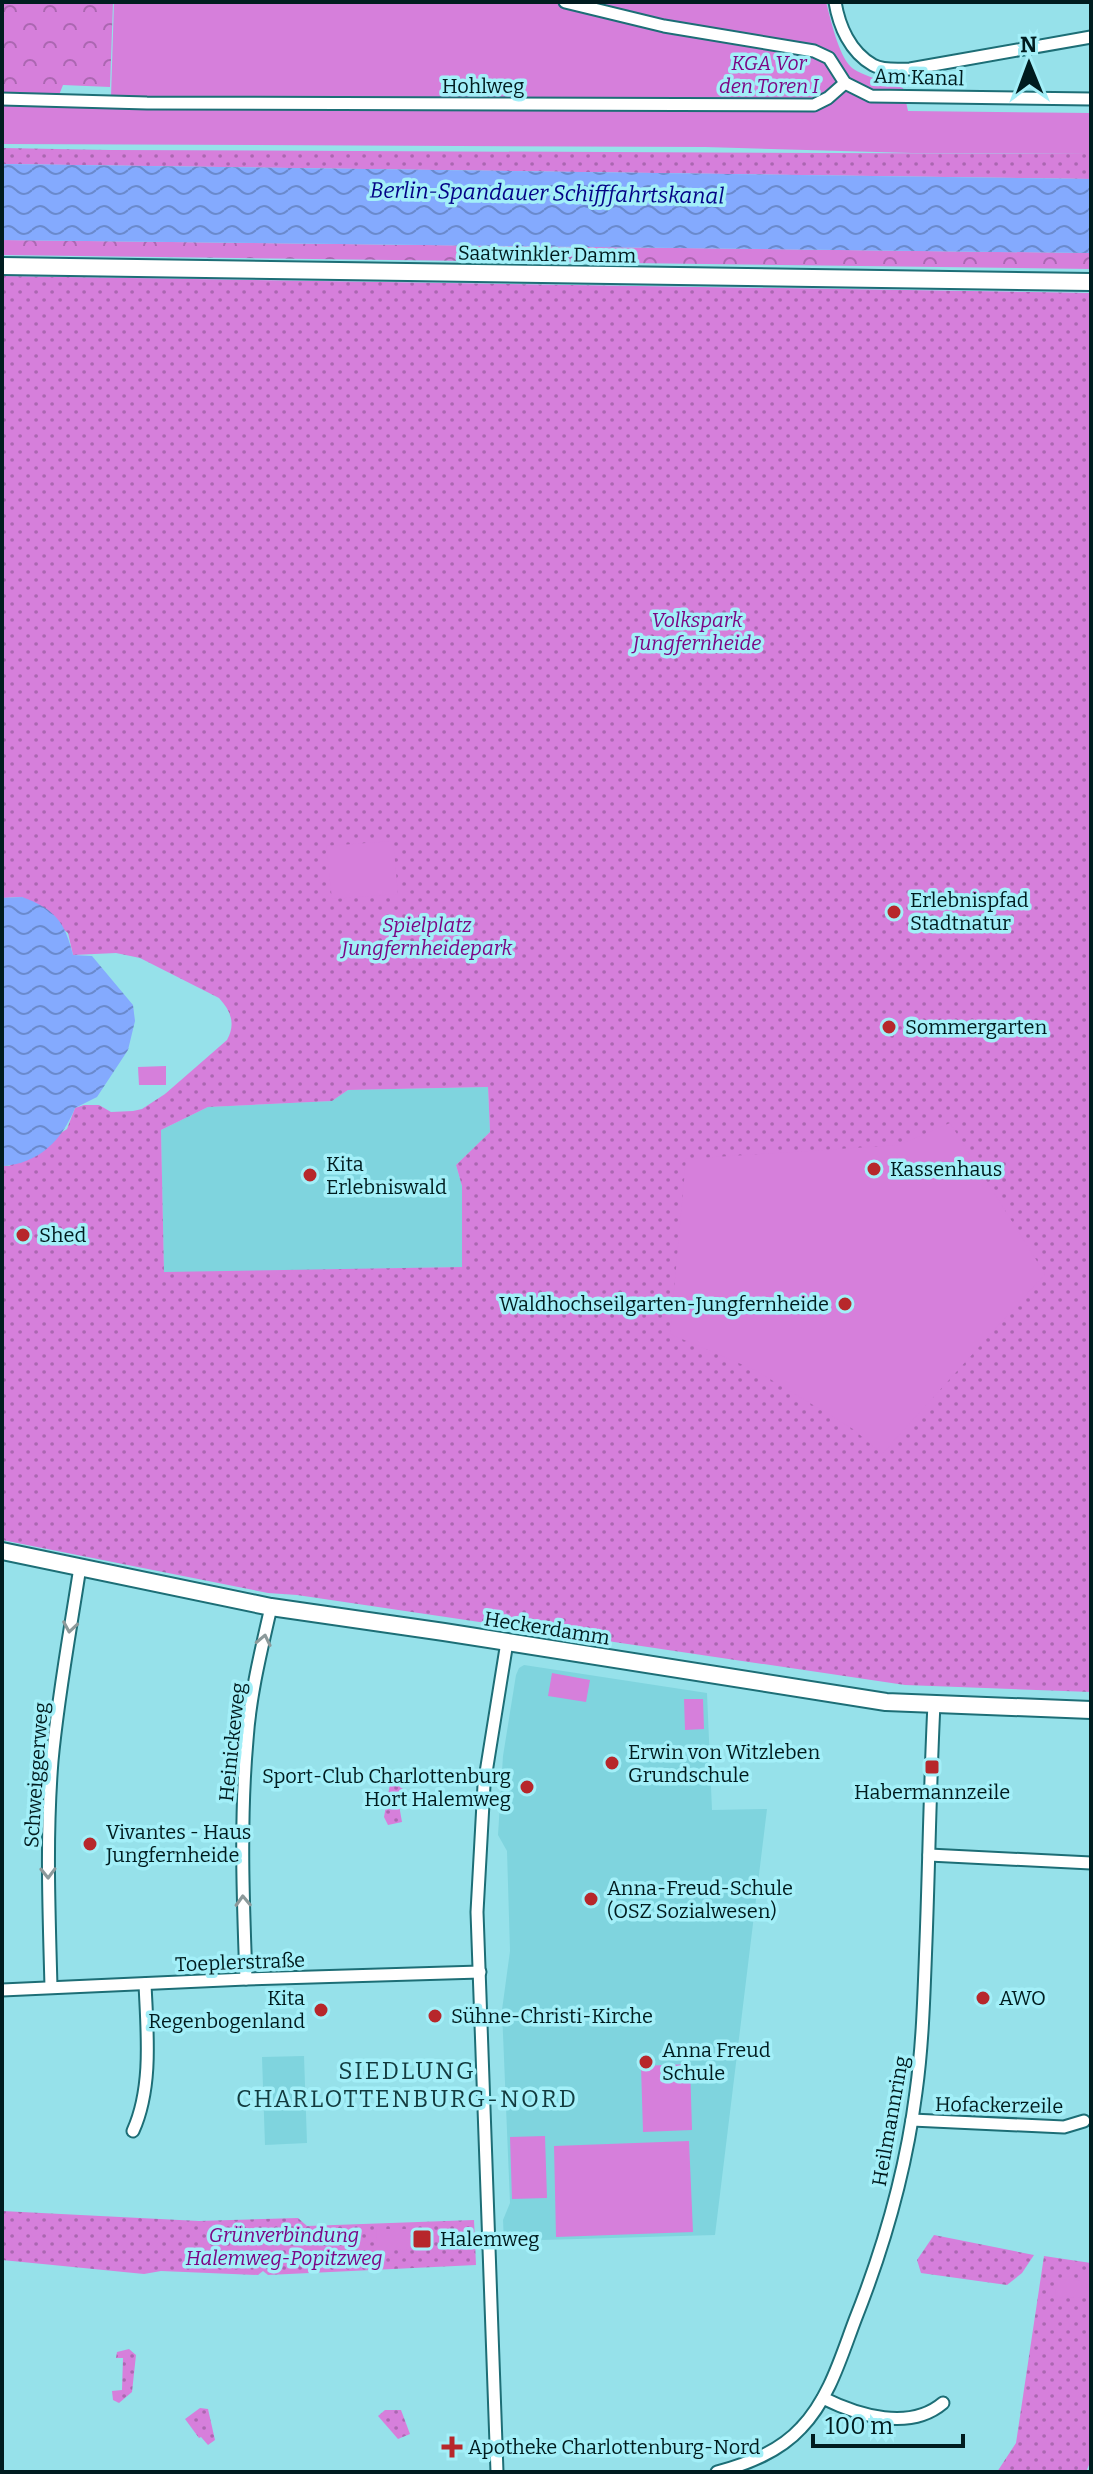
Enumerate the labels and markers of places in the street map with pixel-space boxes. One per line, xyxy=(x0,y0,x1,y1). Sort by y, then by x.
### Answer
place label: Erlebnispfad Stadtnatur xyxy=(910,888,1029,935)
marker: Erlebnispfad Stadtnatur xyxy=(885,903,903,921)
place label: Sommergarten xyxy=(905,1015,1047,1039)
marker: Sommergarten xyxy=(880,1018,898,1036)
place label: Kita Erlebniswald xyxy=(326,1152,447,1199)
place label: Kassenhaus xyxy=(890,1157,1002,1181)
marker: Kassenhaus xyxy=(865,1160,883,1178)
marker: Kita Erlebniswald xyxy=(301,1166,319,1184)
place label: Shed xyxy=(39,1223,86,1247)
marker: Shed xyxy=(14,1226,32,1244)
place label: Waldhochseilgarten-Jungfernheide xyxy=(499,1292,829,1316)
marker: Waldhochseilgarten-Jungfernheide xyxy=(836,1295,854,1313)
place label: Erwin von Witzleben Grundschule xyxy=(628,1740,821,1787)
marker: Erwin von Witzleben Grundschule xyxy=(603,1754,621,1772)
marker: Habermannzeile xyxy=(923,1758,941,1776)
place label: Sport-Club Charlottenburg Hort Halemweg xyxy=(262,1764,511,1811)
marker: Sport-Club Charlottenburg Hort Halemweg xyxy=(518,1778,536,1796)
place label: Habermannzeile xyxy=(854,1780,1010,1804)
place label: Vivantes - Haus Jungfernheide xyxy=(105,1820,251,1867)
marker: Vivantes - Haus Jungfernheide xyxy=(81,1835,99,1853)
place label: Anna-Freud-Schule (OSZ Sozialwesen) xyxy=(607,1876,793,1923)
marker: Anna-Freud-Schule (OSZ Sozialwesen) xyxy=(582,1890,600,1908)
place label: Kita Regenbogenland xyxy=(148,1986,305,2033)
place label: AWO xyxy=(999,1986,1046,2010)
marker: AWO xyxy=(974,1989,992,2007)
marker: Kita Regenbogenland xyxy=(312,2001,330,2019)
place label: Sühne-Christi-Kirche xyxy=(451,2004,653,2028)
marker: Sühne-Christi-Kirche xyxy=(426,2007,444,2025)
place label: Anna Freud Schule xyxy=(662,2038,771,2085)
marker: Anna Freud Schule xyxy=(637,2053,655,2071)
place label: Halemweg xyxy=(440,2227,540,2251)
marker: Halemweg xyxy=(411,2228,433,2250)
place label: Apotheke Charlottenburg-Nord xyxy=(468,2435,761,2459)
marker: Apotheke Charlottenburg-Nord xyxy=(443,2438,461,2456)

